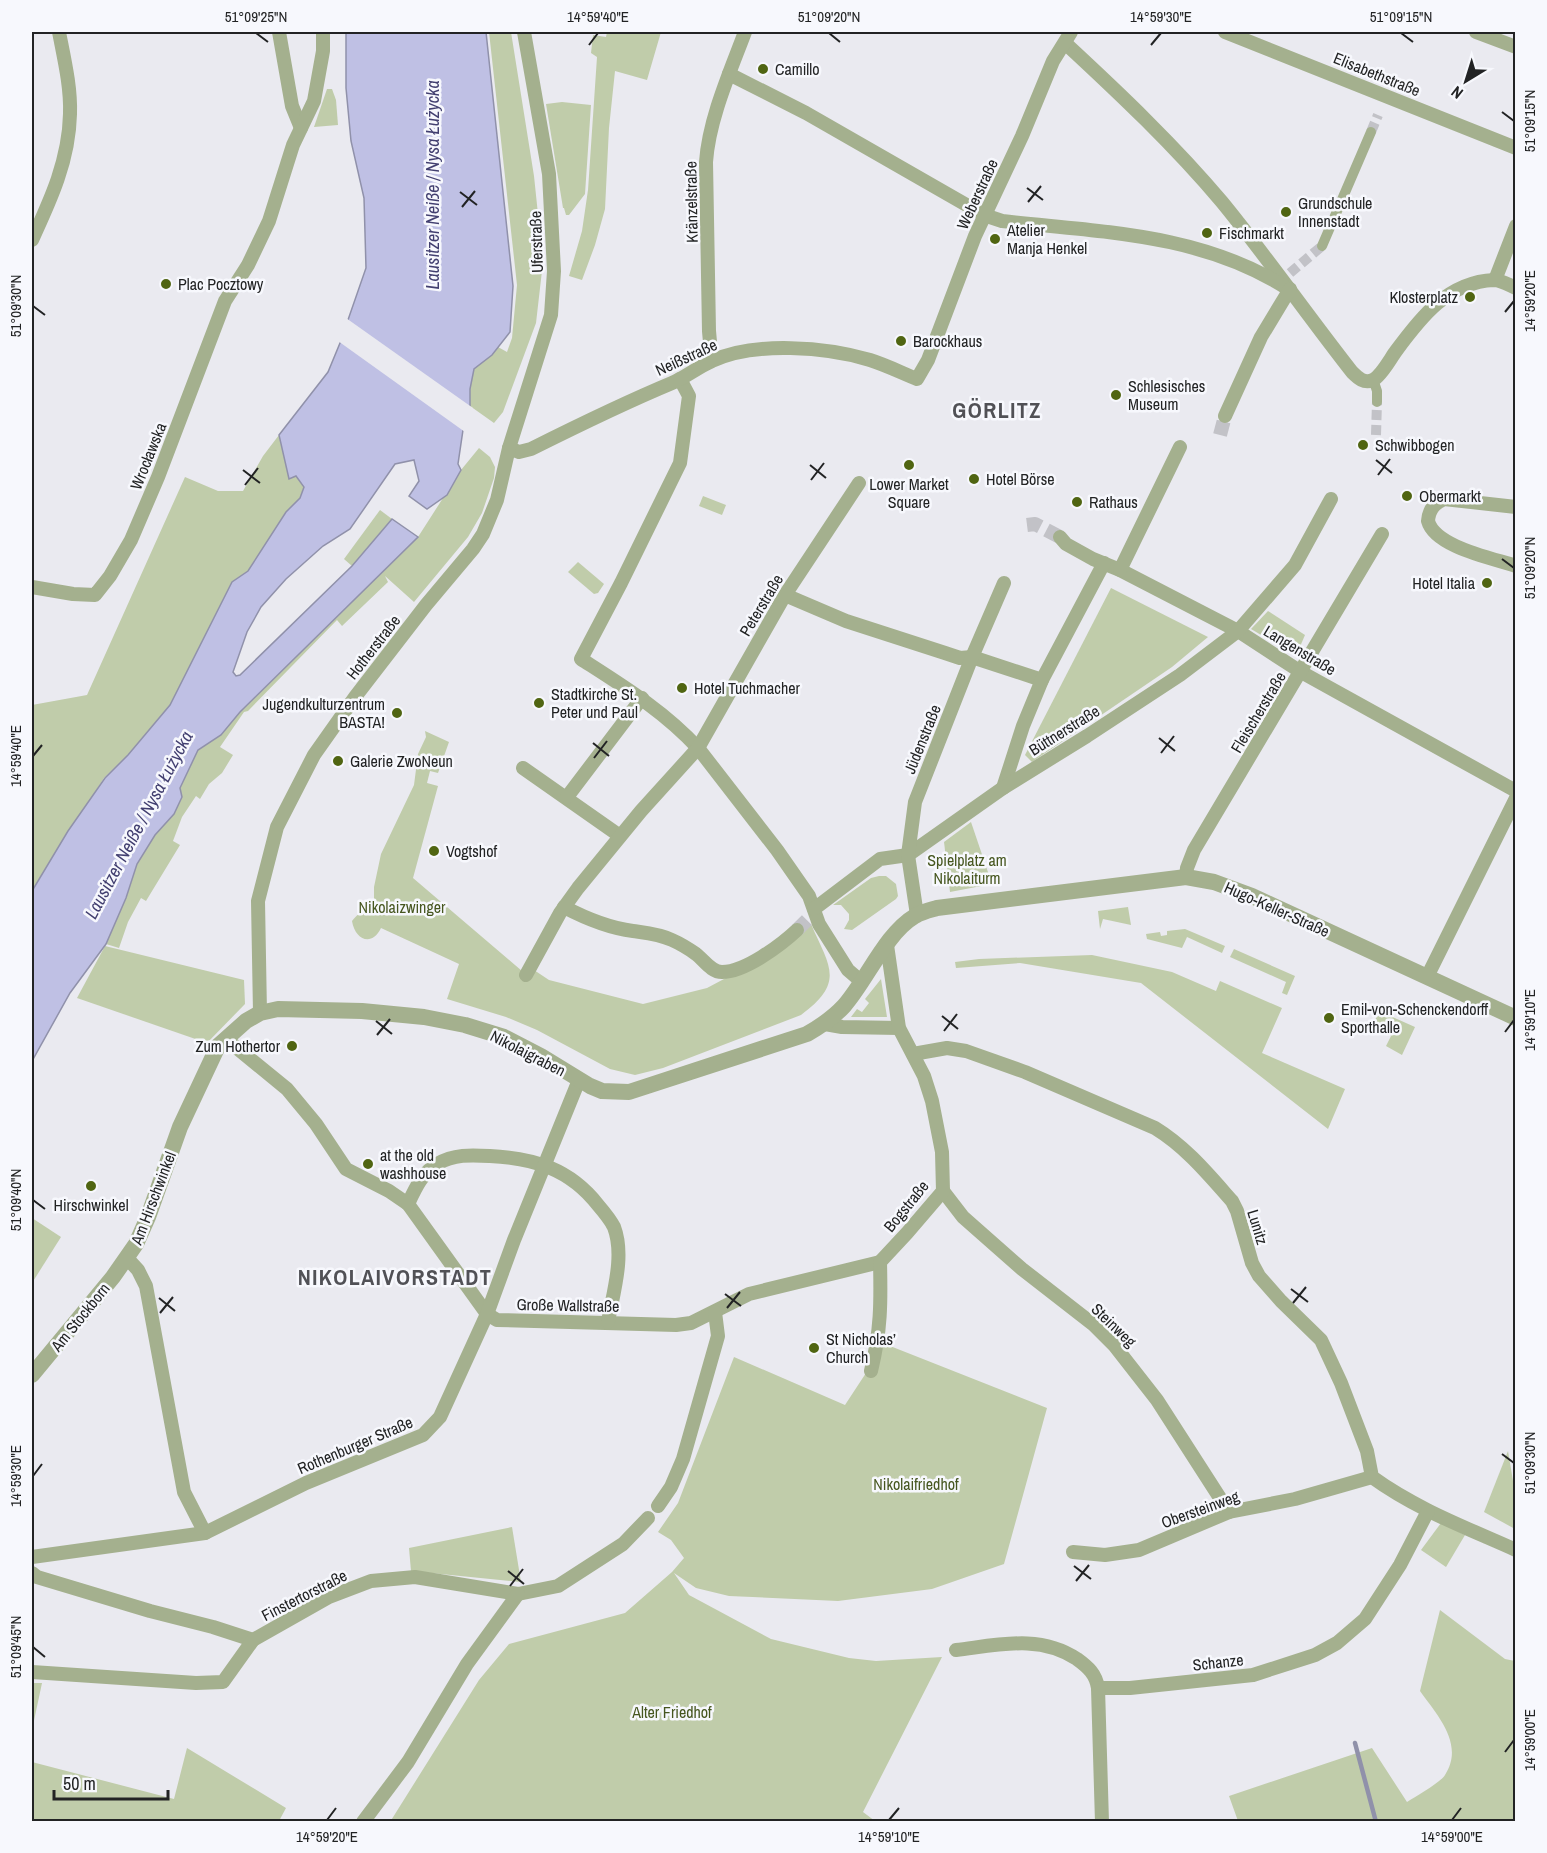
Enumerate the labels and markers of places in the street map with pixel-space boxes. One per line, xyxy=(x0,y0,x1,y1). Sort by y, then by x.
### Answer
place label: Camillo xyxy=(775,58,819,80)
marker: Camillo xyxy=(756,62,770,76)
place label: Grundschule Innenstadt xyxy=(1298,192,1372,232)
marker: Grundschule Innenstadt xyxy=(1279,205,1293,219)
place label: Atelier Manja Henkel xyxy=(1006,219,1087,259)
place label: Fischmarkt xyxy=(1219,222,1284,244)
marker: Fischmarkt xyxy=(1200,226,1214,240)
marker: Atelier Manja Henkel xyxy=(988,232,1002,246)
place label: Plac Pocztowy xyxy=(178,273,264,295)
marker: Plac Pocztowy xyxy=(159,277,173,291)
place label: Klosterplatz xyxy=(1389,286,1458,308)
marker: Klosterplatz xyxy=(1463,290,1477,304)
place label: Barockhaus xyxy=(913,330,982,352)
marker: Barockhaus xyxy=(894,334,908,348)
place label: Schlesisches Museum xyxy=(1128,375,1205,415)
marker: Schlesisches Museum xyxy=(1109,388,1123,402)
place label: Schwibbogen xyxy=(1375,434,1455,456)
marker: Schwibbogen xyxy=(1356,438,1370,452)
marker: Lower Market Square xyxy=(902,458,916,472)
place label: Hotel Börse xyxy=(986,468,1055,490)
marker: Hotel Börse xyxy=(967,472,981,486)
place label: Lower Market Square xyxy=(869,473,949,513)
place label: Obermarkt xyxy=(1419,485,1481,507)
marker: Obermarkt xyxy=(1400,489,1414,503)
place label: Rathaus xyxy=(1089,491,1138,513)
marker: Rathaus xyxy=(1070,495,1084,509)
place label: Hotel Italia xyxy=(1412,572,1476,594)
marker: Hotel Italia xyxy=(1480,576,1494,590)
place label: Hotel Tuchmacher xyxy=(694,677,800,699)
marker: Hotel Tuchmacher xyxy=(675,681,689,695)
place label: Stadtkirche St. Peter und Paul xyxy=(551,683,638,723)
place label: Jugendkulturzentrum BASTA! xyxy=(262,693,385,733)
marker: Stadtkirche St. Peter und Paul xyxy=(532,696,546,710)
marker: Jugendkulturzentrum BASTA! xyxy=(390,706,404,720)
place label: Galerie ZwoNeun xyxy=(350,750,453,772)
marker: Galerie ZwoNeun xyxy=(331,754,345,768)
place label: Vogtshof xyxy=(446,840,497,862)
marker: Vogtshof xyxy=(427,844,441,858)
place label: Emil-von-Schenckendorff Sporthalle xyxy=(1341,998,1489,1038)
marker: Emil-von-Schenckendorff Sporthalle xyxy=(1322,1011,1336,1025)
place label: Zum Hothertor xyxy=(195,1035,281,1057)
marker: Zum Hothertor xyxy=(285,1039,299,1053)
place label: at the old washhouse xyxy=(380,1144,446,1184)
marker: at the old washhouse xyxy=(361,1157,375,1171)
marker: Hirschwinkel xyxy=(84,1179,98,1193)
place label: Hirschwinkel xyxy=(53,1194,129,1216)
place label: St Nicholas’ Church xyxy=(826,1328,896,1368)
marker: St Nicholas’ Church xyxy=(807,1341,821,1355)

